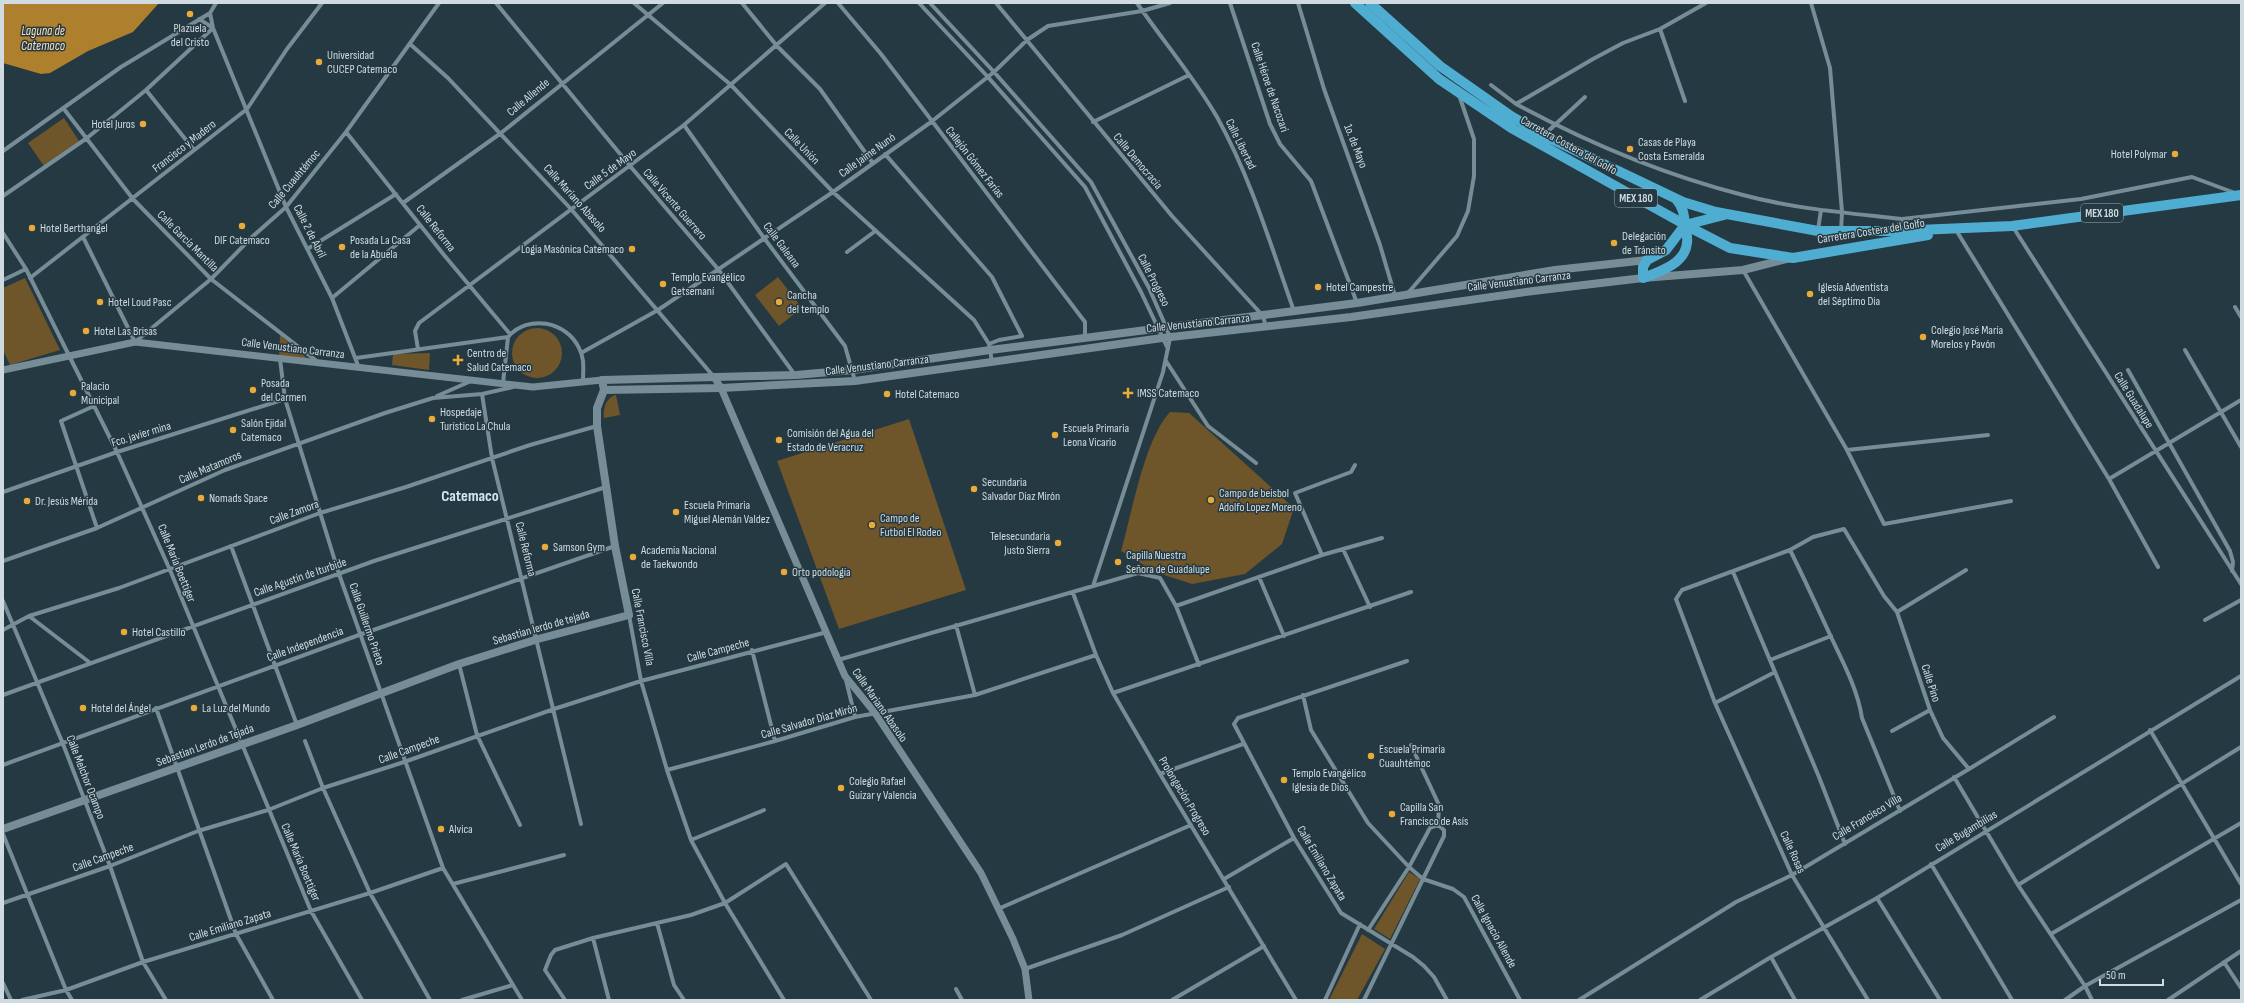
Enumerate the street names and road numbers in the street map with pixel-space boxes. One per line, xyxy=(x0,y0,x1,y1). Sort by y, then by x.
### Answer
street label: Calle Héroe de Nacozari xyxy=(1247,40,1292,134)
street label: Calle Allende xyxy=(504,75,553,120)
street label: Carretera Costera del Golfo xyxy=(1518,113,1620,178)
street label: Calle Libertad xyxy=(1222,116,1259,172)
street label: Francisco y Madero xyxy=(149,117,219,176)
street label: 1o. de Mayo xyxy=(1340,122,1371,170)
street label: Callejón Gómez Farías xyxy=(942,123,1007,201)
street label: Calle Unión xyxy=(781,125,823,168)
street label: Calle Jaime Nunó xyxy=(836,130,899,181)
street label: Calle Democracia xyxy=(1110,130,1166,193)
street label: Calle 5 de Mayo xyxy=(581,145,639,193)
street label: Calle Cuauhtémoc xyxy=(265,146,324,212)
street label: Calle Mariano Abasolo xyxy=(540,161,609,236)
street label: Calle Vicente Guerrero xyxy=(640,166,710,243)
road number: MEX 180 xyxy=(1615,189,1657,207)
street label: Calle 2 de Abril xyxy=(290,202,329,261)
street label: Calle Reforma xyxy=(413,202,459,255)
road number: MEX 180 xyxy=(2081,204,2123,222)
street label: Calle García Mantilla xyxy=(154,208,222,275)
street label: Carretera Costera del Golfo xyxy=(1816,216,1926,247)
street label: Calle Galeana xyxy=(760,219,804,271)
street label: Calle Progreso xyxy=(1134,251,1173,309)
street label: Calle Venustiano Carranza xyxy=(1467,268,1572,295)
street label: Calle Venustiano Carranza xyxy=(1146,311,1251,336)
street label: Calle Venustiano Carranza xyxy=(240,335,346,362)
street label: Calle Venustiano Carranza xyxy=(825,352,930,379)
street label: Calle Guadalupe xyxy=(2110,369,2157,431)
street label: Fco. javier mina xyxy=(109,418,173,451)
street label: Calle Matamoros xyxy=(177,448,244,487)
street label: Calle Zamora xyxy=(267,496,321,528)
street label: Calle Reforma xyxy=(512,520,540,578)
street label: Calle María Boettiger xyxy=(154,522,199,605)
street label: Calle Agustín de Iturbide xyxy=(252,555,349,600)
street label: Calle Guillermo Prieto xyxy=(345,581,388,667)
street label: Calle Francisco Villa xyxy=(628,587,657,668)
street label: Sebastian lerdo de tejada xyxy=(491,606,592,648)
street label: Calle Independencia xyxy=(265,624,346,665)
street label: Calle Campeche xyxy=(685,635,751,666)
street label: Calle Pino xyxy=(1917,662,1944,704)
street label: Calle Mariano Abasolo xyxy=(849,665,911,745)
street label: Calle Salvador Díaz Mirón xyxy=(759,701,859,742)
street label: Sebastian Lerdo de Tejada xyxy=(154,721,256,770)
street label: Calle Campeche xyxy=(377,731,442,767)
street label: Calle Melchor Ocampo xyxy=(63,733,108,821)
street label: Prolongación Progreso xyxy=(1155,754,1214,838)
street label: Calle Francisco Villa xyxy=(1830,791,1905,844)
street label: Calle Bugambilias xyxy=(1933,807,2000,856)
street label: Calle María Boettiger xyxy=(277,821,324,904)
street label: Calle Emiliano Zapata xyxy=(1293,823,1350,904)
street label: Calle Rosas xyxy=(1776,829,1809,876)
street label: Calle Campeche xyxy=(71,839,136,875)
street label: Calle Ignacio Allende xyxy=(1467,892,1520,971)
street label: Calle Emiliano Zapata xyxy=(187,906,273,945)

